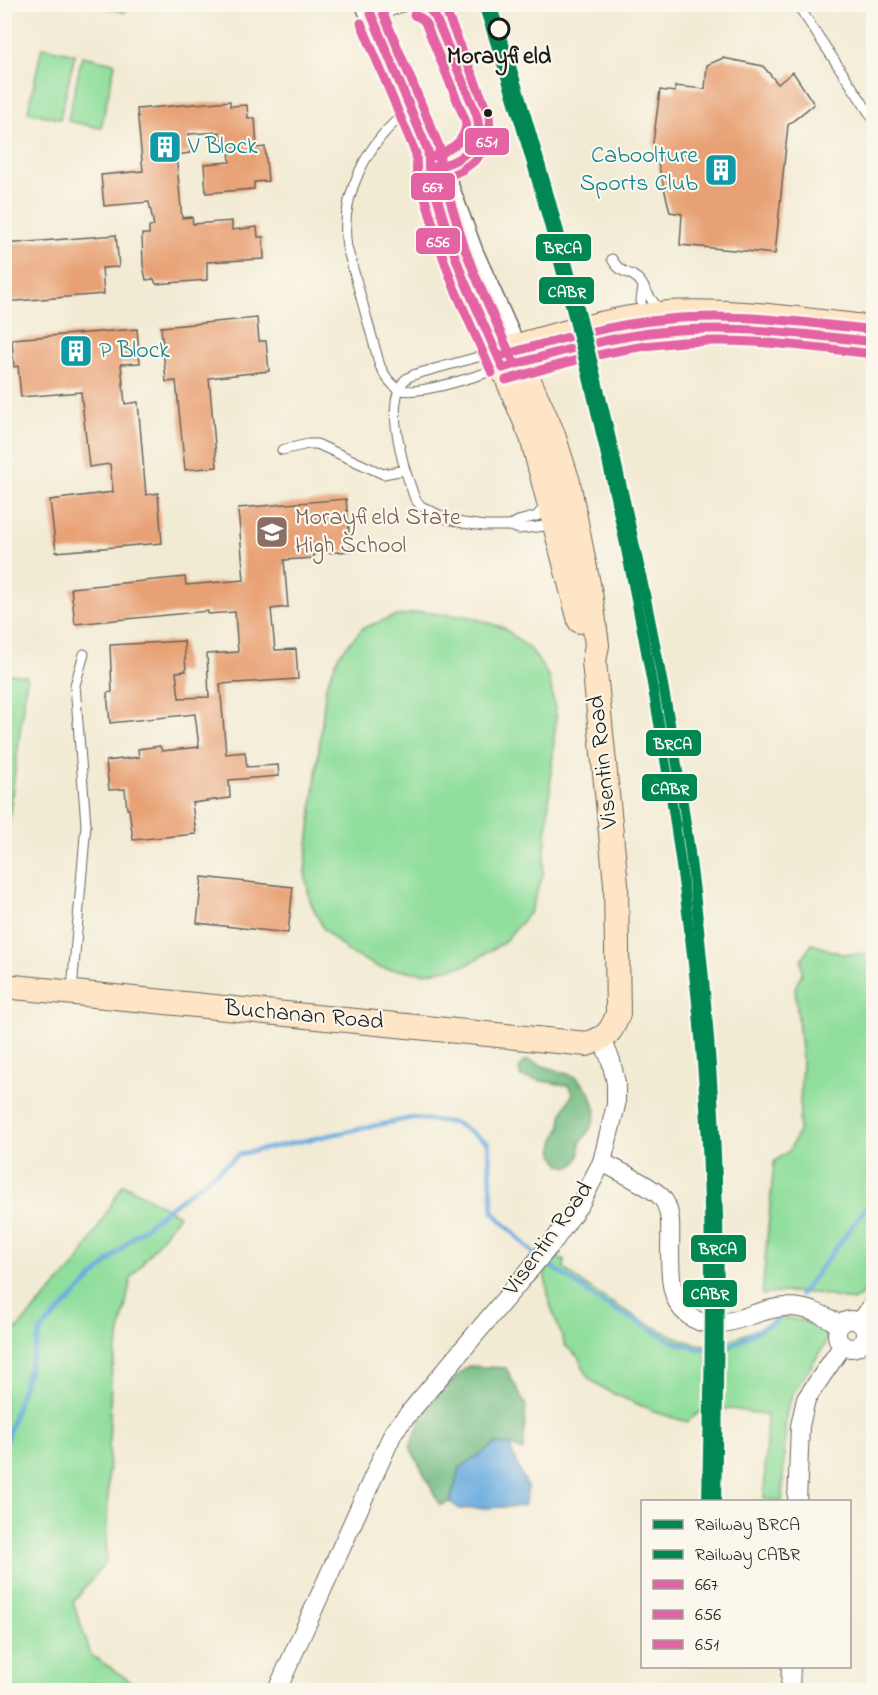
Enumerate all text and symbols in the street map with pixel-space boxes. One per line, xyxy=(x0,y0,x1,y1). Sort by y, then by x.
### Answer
marker: Morayfield xyxy=(488,18,510,40)
place label: Morayfield xyxy=(447,40,552,76)
unlabelled marker xyxy=(482,107,494,119)
line badge: 651 xyxy=(464,127,510,156)
building icon: V Block xyxy=(147,129,183,165)
place label: V Block xyxy=(187,130,258,165)
text: 651 xyxy=(475,131,499,155)
place label: Caboolture Sports Club xyxy=(580,139,698,202)
building icon: Caboolture Sports Club xyxy=(703,152,739,188)
line badge: 667 xyxy=(410,172,456,201)
text: 667 xyxy=(422,176,444,200)
line badge: 656 xyxy=(415,227,461,255)
text: 656 xyxy=(425,231,451,255)
line badge: BRCA xyxy=(535,233,592,262)
text: BRCA xyxy=(543,237,582,261)
line badge: CABR xyxy=(538,276,595,305)
text: CABR xyxy=(548,281,587,305)
building icon: P Block xyxy=(58,333,94,369)
place label: P Block xyxy=(99,334,170,369)
place label: Morayfield State High School xyxy=(295,501,461,564)
school or university icon: Morayfield State High School xyxy=(254,514,290,550)
street label: Visentin Road xyxy=(580,693,629,831)
line badge: BRCA xyxy=(645,729,702,757)
text: BRCA xyxy=(653,733,692,757)
line badge: CABR xyxy=(641,773,698,802)
text: CABR xyxy=(651,778,690,802)
street label: Buchanan Road xyxy=(222,992,386,1040)
street label: Visentin Road xyxy=(495,1174,603,1304)
line badge: BRCA xyxy=(690,1234,747,1263)
text: BRCA xyxy=(698,1238,737,1262)
line badge: CABR xyxy=(682,1279,738,1308)
text: CABR xyxy=(691,1283,730,1307)
legend xyxy=(641,1500,851,1668)
text: Railway BRCA xyxy=(695,1513,800,1539)
text: Railway CABR xyxy=(695,1543,800,1569)
text: 667 xyxy=(695,1573,719,1599)
text: 656 xyxy=(695,1603,721,1629)
text: 651 xyxy=(695,1633,719,1659)

